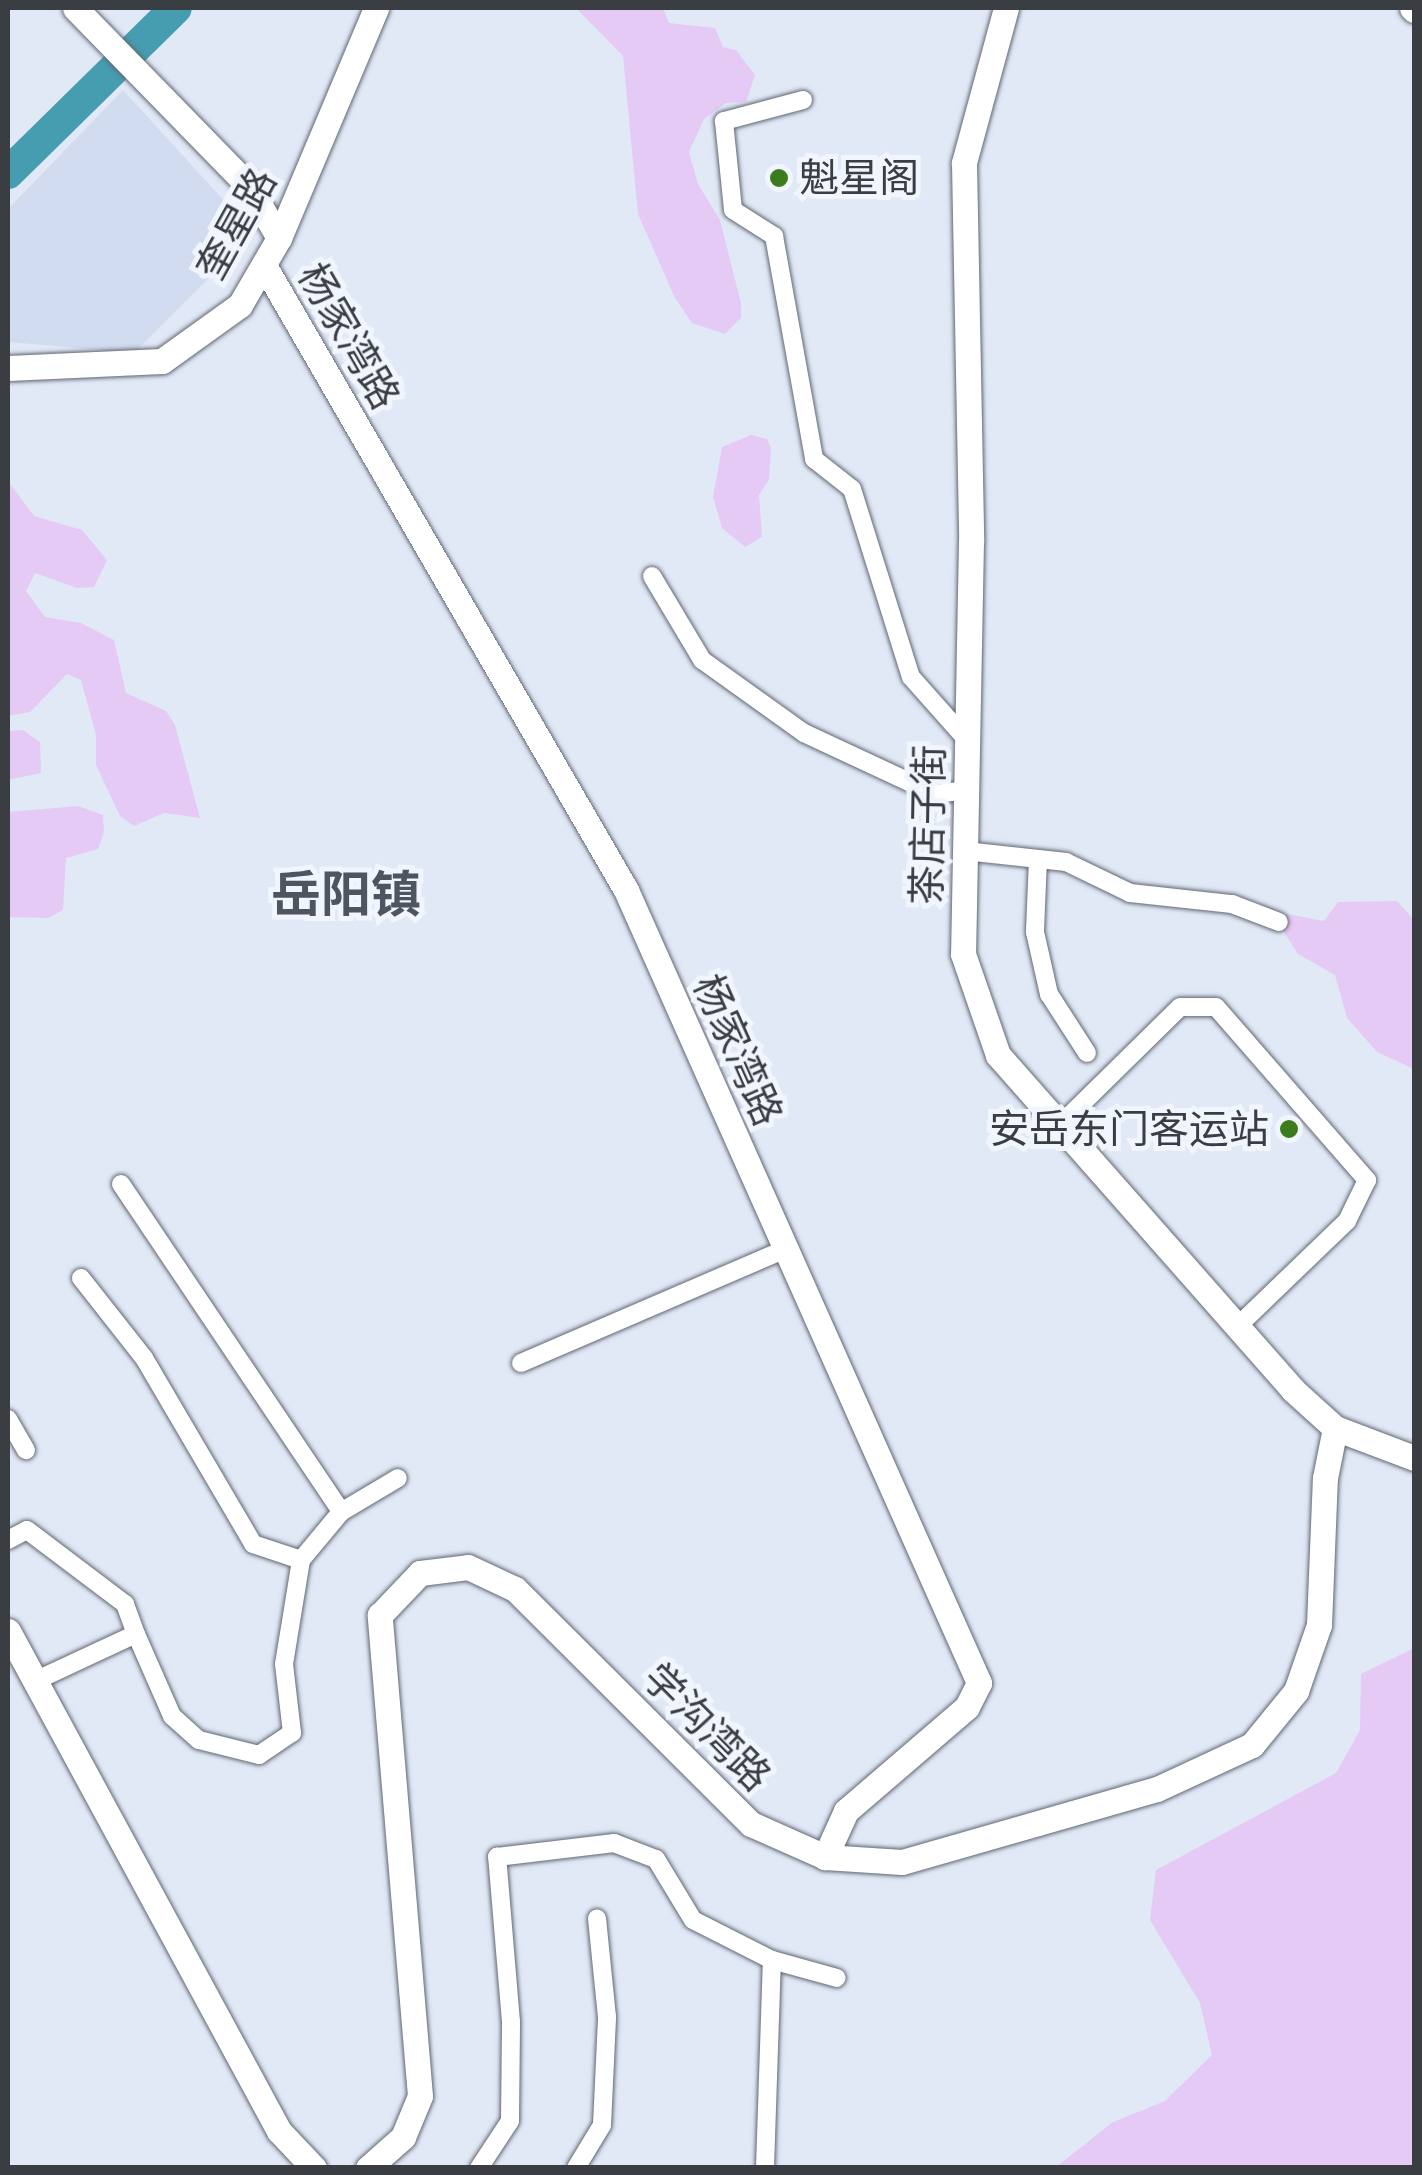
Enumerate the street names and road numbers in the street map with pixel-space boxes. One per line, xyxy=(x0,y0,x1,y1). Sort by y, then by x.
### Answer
street label: 奎星路 xyxy=(186,160,286,288)
street label: 杨家湾路 xyxy=(288,255,410,417)
street label: 茶店子街 xyxy=(903,745,953,905)
street label: 杨家湾路 xyxy=(684,967,792,1133)
street label: 学沟湾路 xyxy=(633,1653,781,1801)

